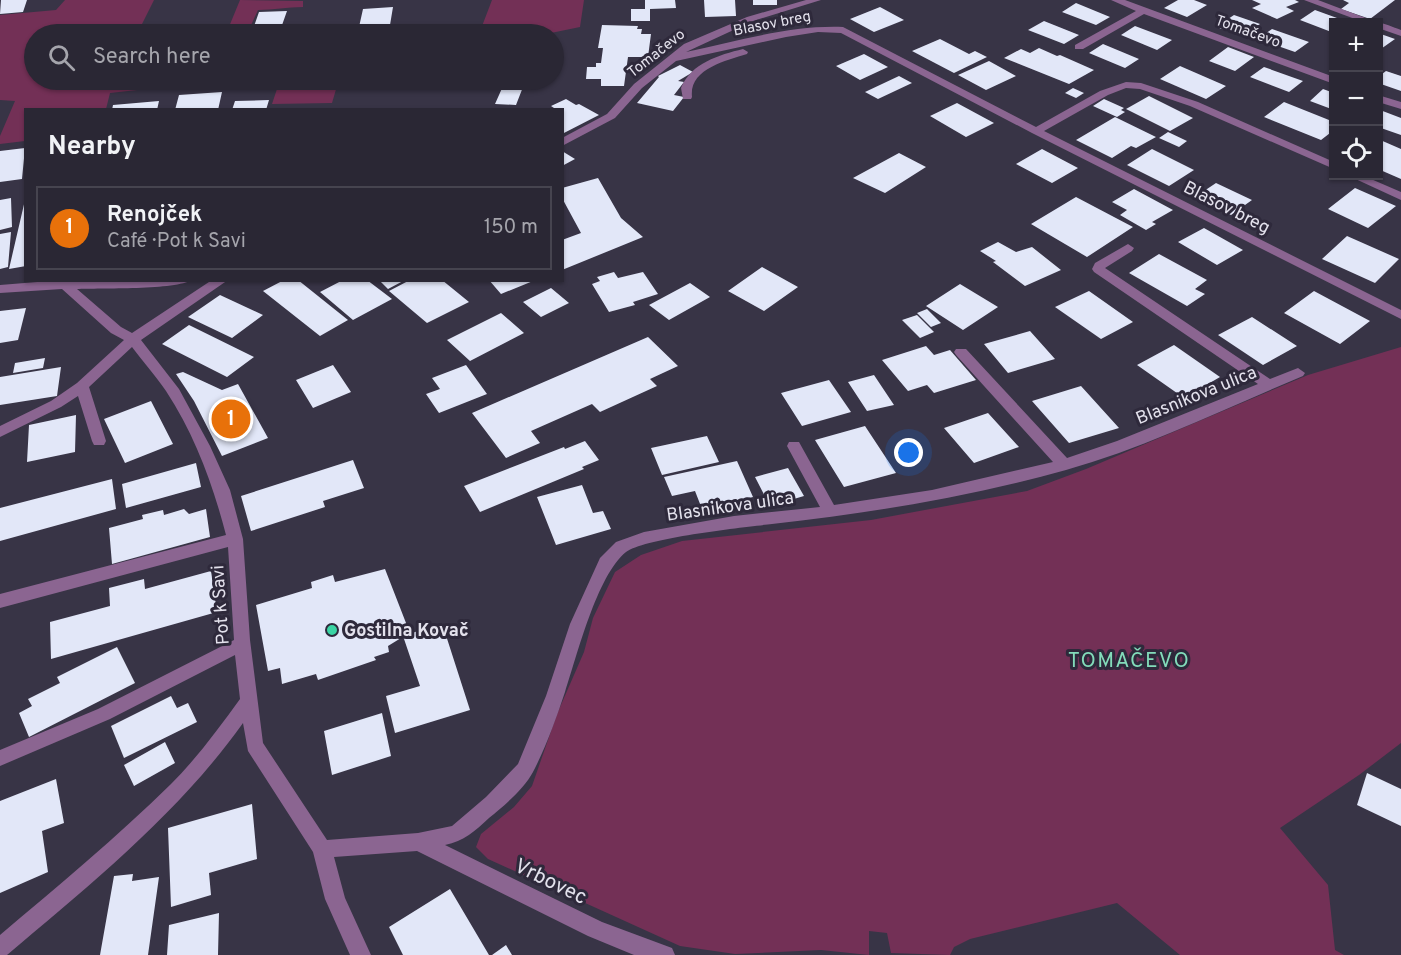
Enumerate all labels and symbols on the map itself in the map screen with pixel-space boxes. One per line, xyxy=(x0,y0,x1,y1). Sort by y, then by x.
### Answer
street label: Blasov breg xyxy=(732,8,813,41)
street label: Tomačevo xyxy=(1212,12,1283,53)
street label: Tomačevo xyxy=(624,26,690,83)
street label: Blasov breg xyxy=(1179,177,1274,240)
street label: Blasnikova ulica xyxy=(1133,362,1260,431)
pin: 1 xyxy=(212,396,250,442)
your location xyxy=(894,438,923,467)
street label: Blasnikova ulica xyxy=(665,487,795,528)
street label: Pot k Savi xyxy=(207,564,236,646)
place label: Gostilna Kovač xyxy=(344,620,469,643)
marker: Gostilna Kovač xyxy=(325,623,339,637)
district label: TOMAČEVO xyxy=(1068,647,1190,675)
street label: Vrbovec xyxy=(510,853,591,911)

